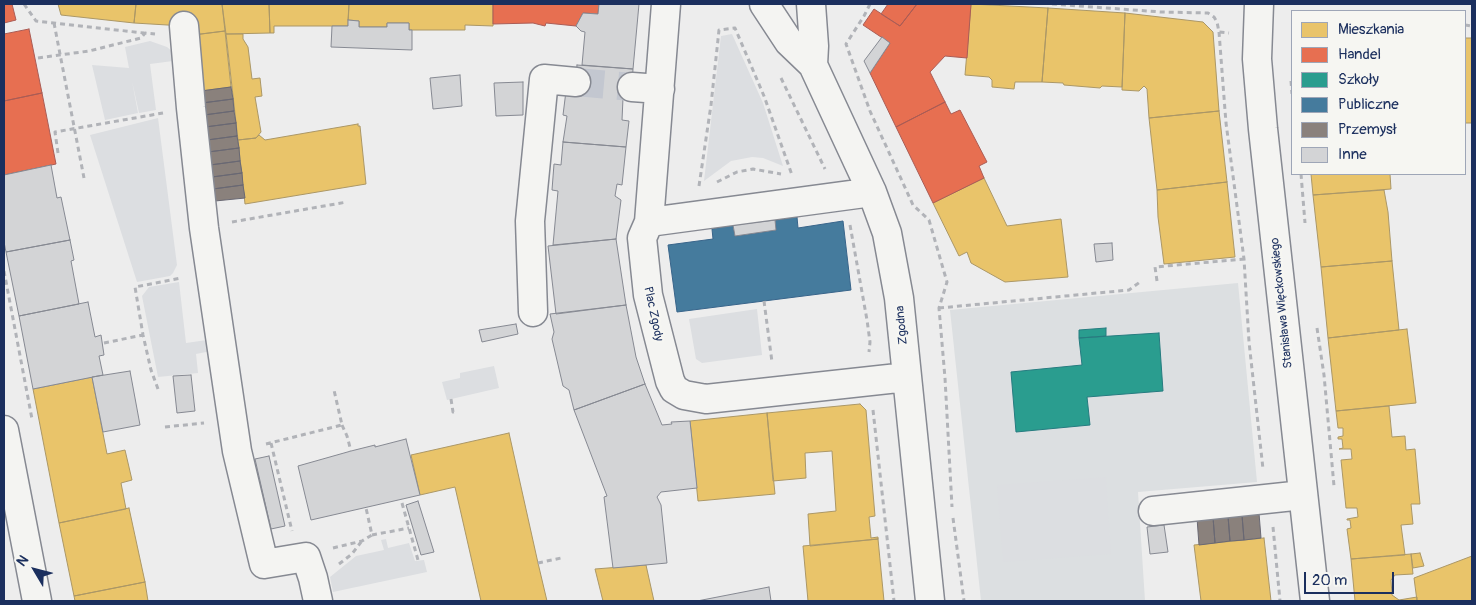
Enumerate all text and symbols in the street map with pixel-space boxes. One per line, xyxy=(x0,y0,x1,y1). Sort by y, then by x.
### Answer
legend xyxy=(1291,10,1466,175)
text: Mieszkania xyxy=(1338,20,1404,39)
text: Handel xyxy=(1338,45,1381,64)
text: Szkoły xyxy=(1338,70,1379,89)
text: Publiczne xyxy=(1338,95,1399,114)
text: Przemysł xyxy=(1338,120,1397,139)
text: Inne xyxy=(1338,145,1367,164)
street label: Stanisława Więckowskiego xyxy=(1268,237,1296,369)
street label: Plac Zgody xyxy=(640,285,666,343)
street label: Zgodna xyxy=(893,305,911,345)
north arrow xyxy=(10,545,60,595)
text: N xyxy=(13,552,32,570)
scale bar xyxy=(1306,562,1396,594)
text: 20 m xyxy=(1312,571,1347,590)

